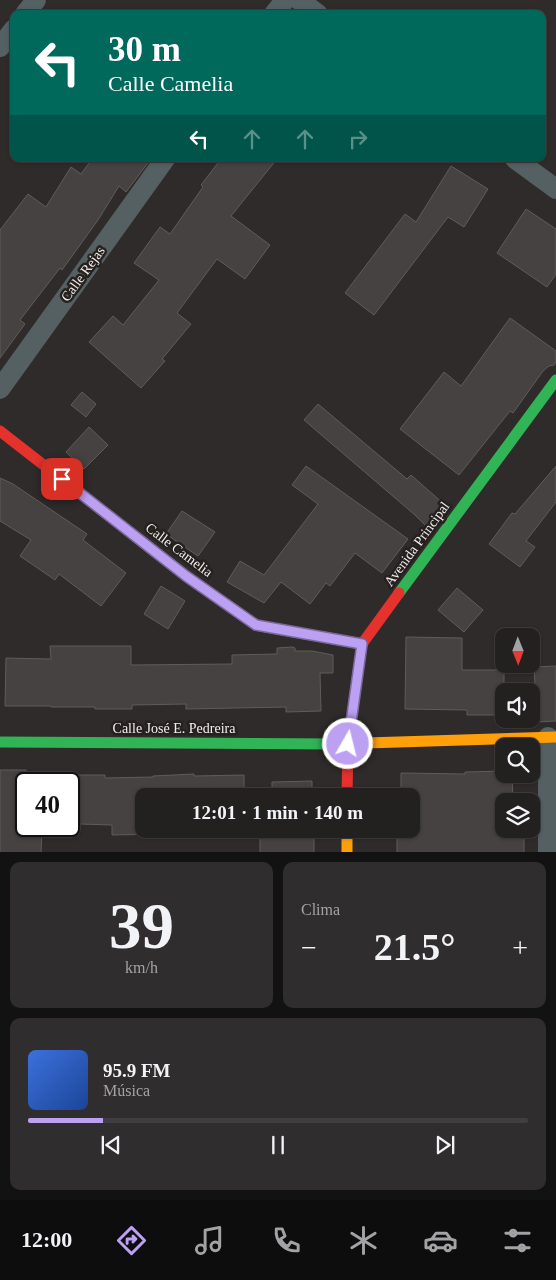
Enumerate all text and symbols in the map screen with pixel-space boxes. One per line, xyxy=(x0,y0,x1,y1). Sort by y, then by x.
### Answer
icon: left xyxy=(25,30,90,95)
text: 30 m xyxy=(108,30,181,69)
text: Calle Camelia xyxy=(108,71,233,96)
icon: left xyxy=(185,125,213,153)
icon: ahead xyxy=(238,125,266,153)
icon: ahead xyxy=(291,125,319,153)
icon: right xyxy=(344,125,372,153)
street label: Calle Rejas xyxy=(58,244,108,304)
pin xyxy=(41,458,83,500)
icon: arrive xyxy=(48,465,76,493)
street label: Avenida Principal xyxy=(381,499,453,589)
street label: Calle Camelia xyxy=(143,520,216,580)
north arrow xyxy=(495,628,540,672)
map controls xyxy=(495,628,540,838)
button: sound xyxy=(495,683,540,728)
position arrow xyxy=(321,717,373,769)
street label: Calle José E. Pedreira xyxy=(113,721,236,736)
button: search xyxy=(495,738,540,783)
speed limit sign: 40 xyxy=(15,772,80,837)
button: layers xyxy=(495,793,540,838)
text: 12:01 · 1 min · 140 m xyxy=(192,802,363,823)
text: 39 xyxy=(109,890,174,962)
text: Clima xyxy=(301,901,340,918)
text: 21.5° xyxy=(374,926,455,968)
text: − xyxy=(301,932,317,963)
text: + xyxy=(512,932,528,963)
text: km/h xyxy=(125,959,158,976)
text: 95.9 FM xyxy=(103,1060,171,1081)
text: Música xyxy=(103,1082,150,1099)
icon: previous xyxy=(97,1131,125,1159)
icon: pause xyxy=(264,1131,292,1159)
icon: next xyxy=(431,1131,459,1159)
icon: directions xyxy=(114,1223,149,1258)
icon: music xyxy=(192,1223,227,1258)
icon: phone xyxy=(269,1223,304,1258)
icon: climate xyxy=(346,1223,381,1258)
icon: car xyxy=(423,1223,458,1258)
icon: filters xyxy=(500,1223,535,1258)
text: 12:00 xyxy=(21,1227,72,1252)

